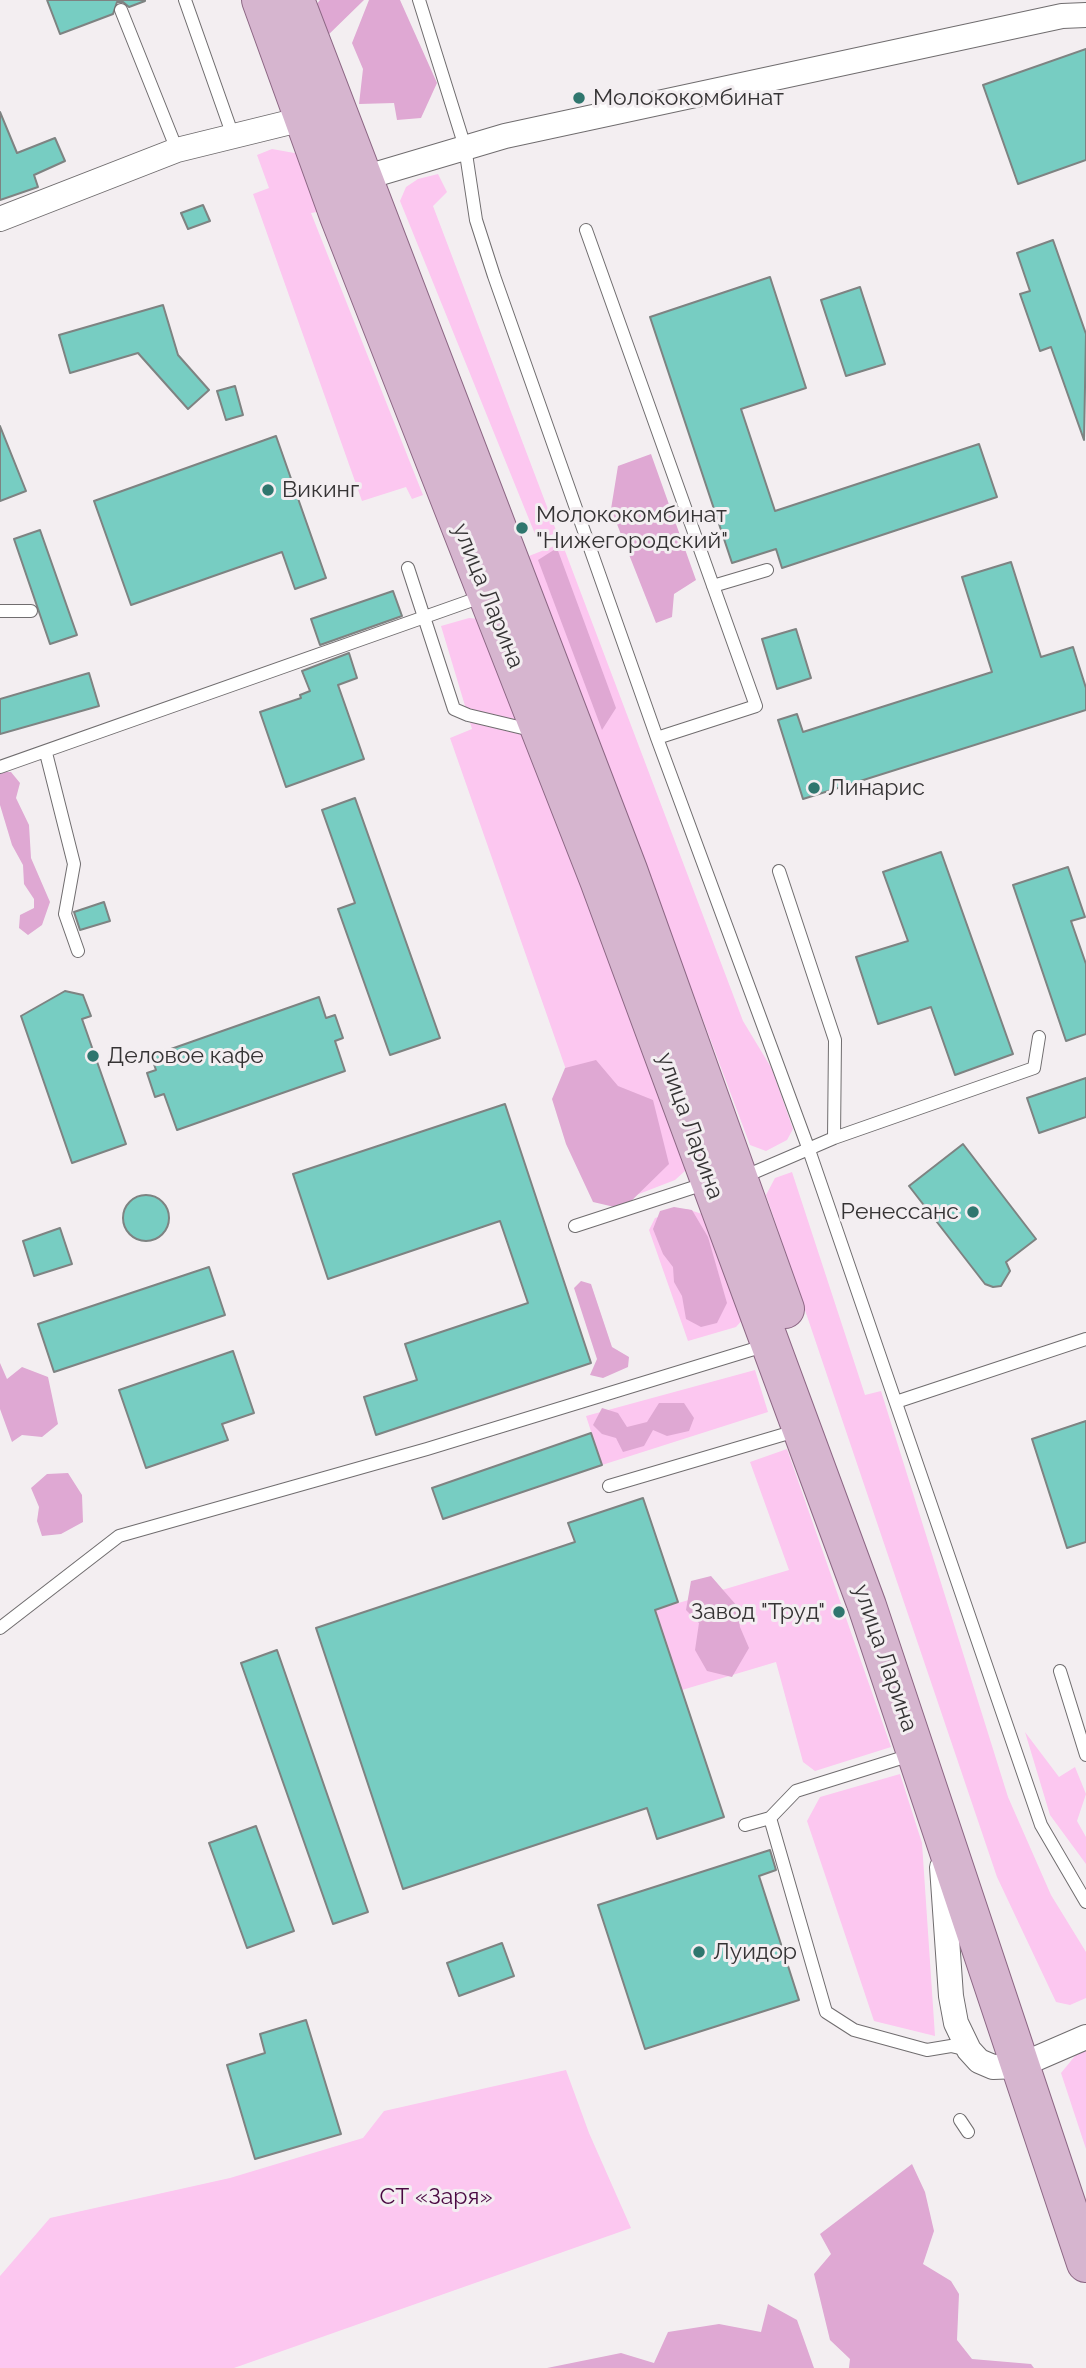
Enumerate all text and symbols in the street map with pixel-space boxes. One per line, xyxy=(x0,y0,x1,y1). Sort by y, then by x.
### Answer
place label: Молококомбинат xyxy=(593,84,784,112)
marker: Молококомбинат xyxy=(571,90,587,106)
place label: Викинг xyxy=(282,476,359,504)
marker: Викинг xyxy=(260,482,276,498)
place label: Молококомбинат "Нижегородский" xyxy=(536,501,728,555)
street label: улица Ларина xyxy=(446,519,530,673)
marker: Молококомбинат "Нижегородский" xyxy=(514,520,530,536)
place label: Линарис xyxy=(828,774,925,802)
marker: Линарис xyxy=(806,780,822,796)
place label: Деловое кафе xyxy=(107,1042,264,1070)
marker: Деловое кафе xyxy=(85,1048,101,1064)
street label: улица Ларина xyxy=(651,1049,729,1203)
place label: Ренессанс xyxy=(841,1198,959,1226)
marker: Ренессанс xyxy=(965,1204,981,1220)
street label: улица Ларина xyxy=(847,1581,923,1735)
place label: Завод "Труд" xyxy=(691,1598,825,1626)
marker: Завод "Труд" xyxy=(831,1604,847,1620)
place label: Луидор xyxy=(713,1938,797,1966)
marker: Луидор xyxy=(691,1944,707,1960)
park label: СТ «Заря» xyxy=(379,2183,493,2211)

